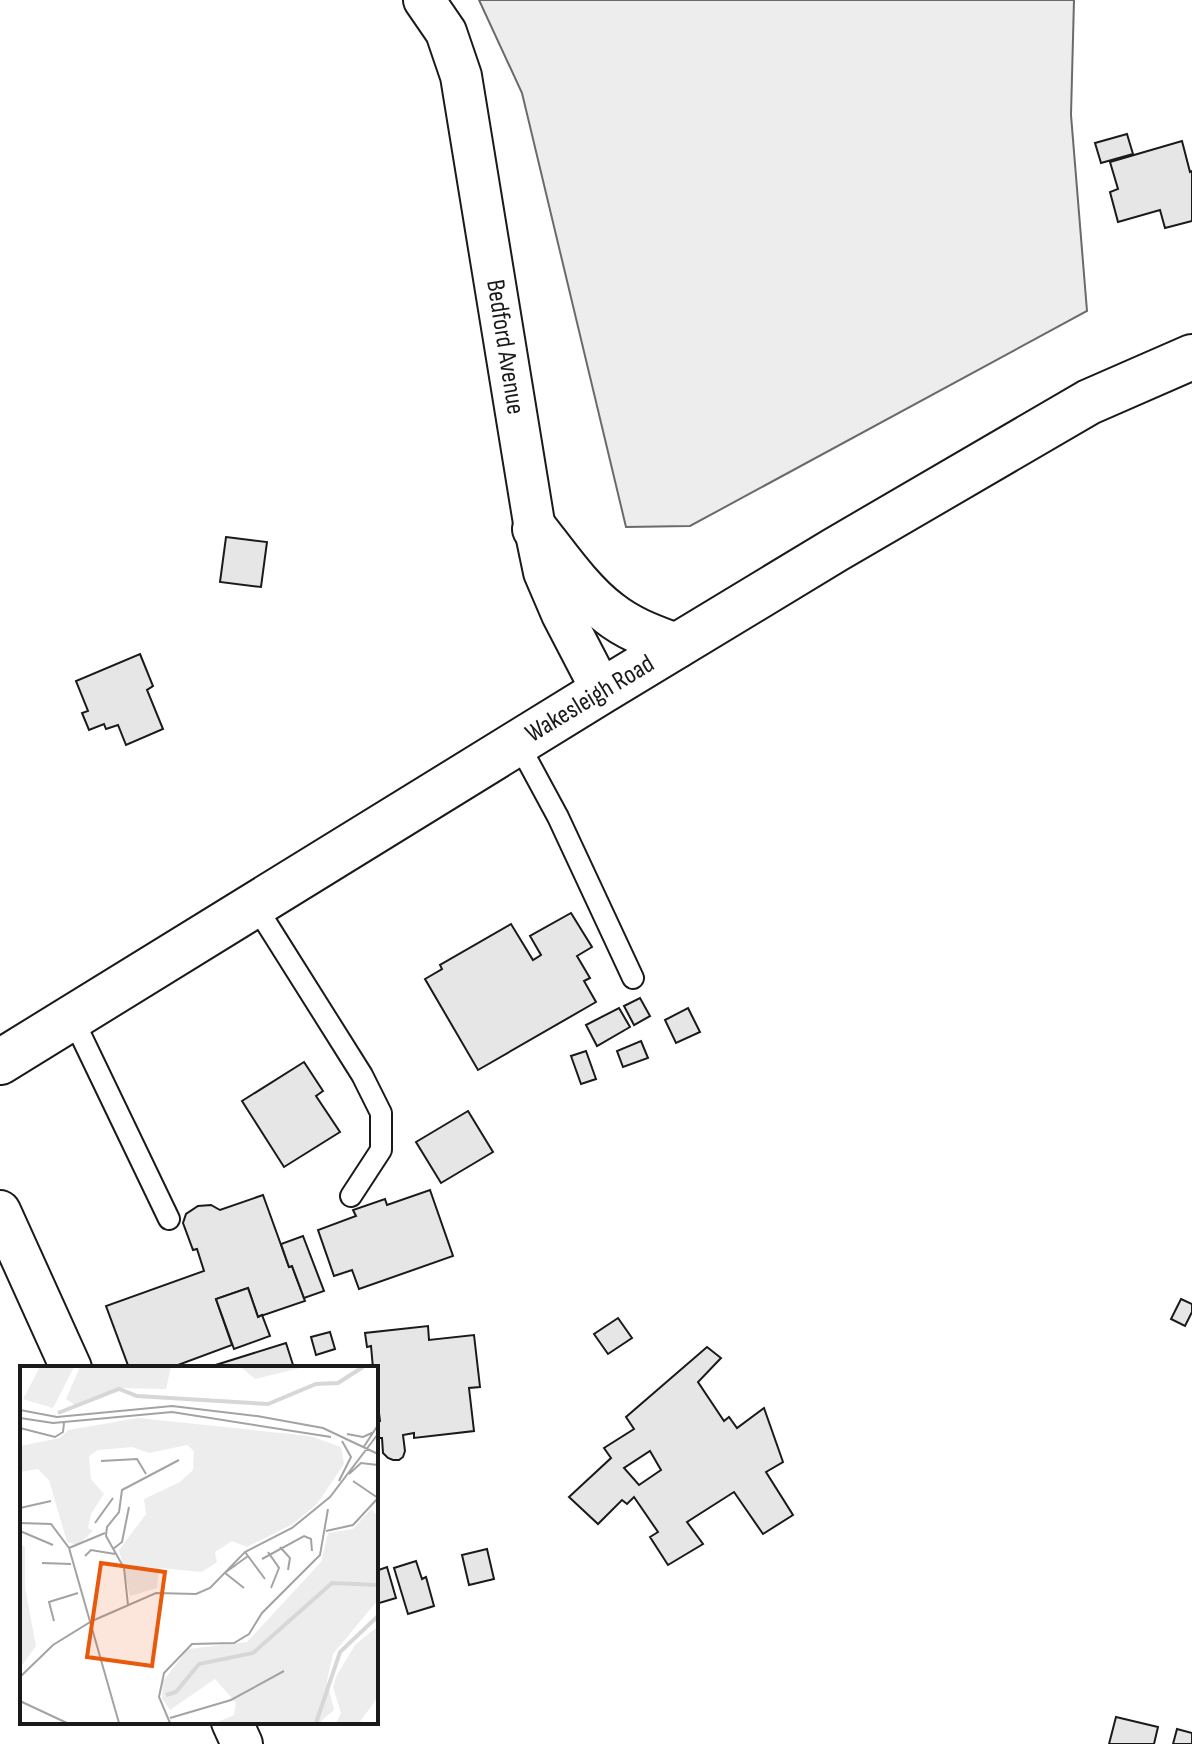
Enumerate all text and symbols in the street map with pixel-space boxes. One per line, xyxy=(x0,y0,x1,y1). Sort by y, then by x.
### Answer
street label: Bedford Avenue xyxy=(479,277,531,417)
street label: Wakesleigh Road xyxy=(520,648,660,750)
inset map xyxy=(20,1366,378,1724)

